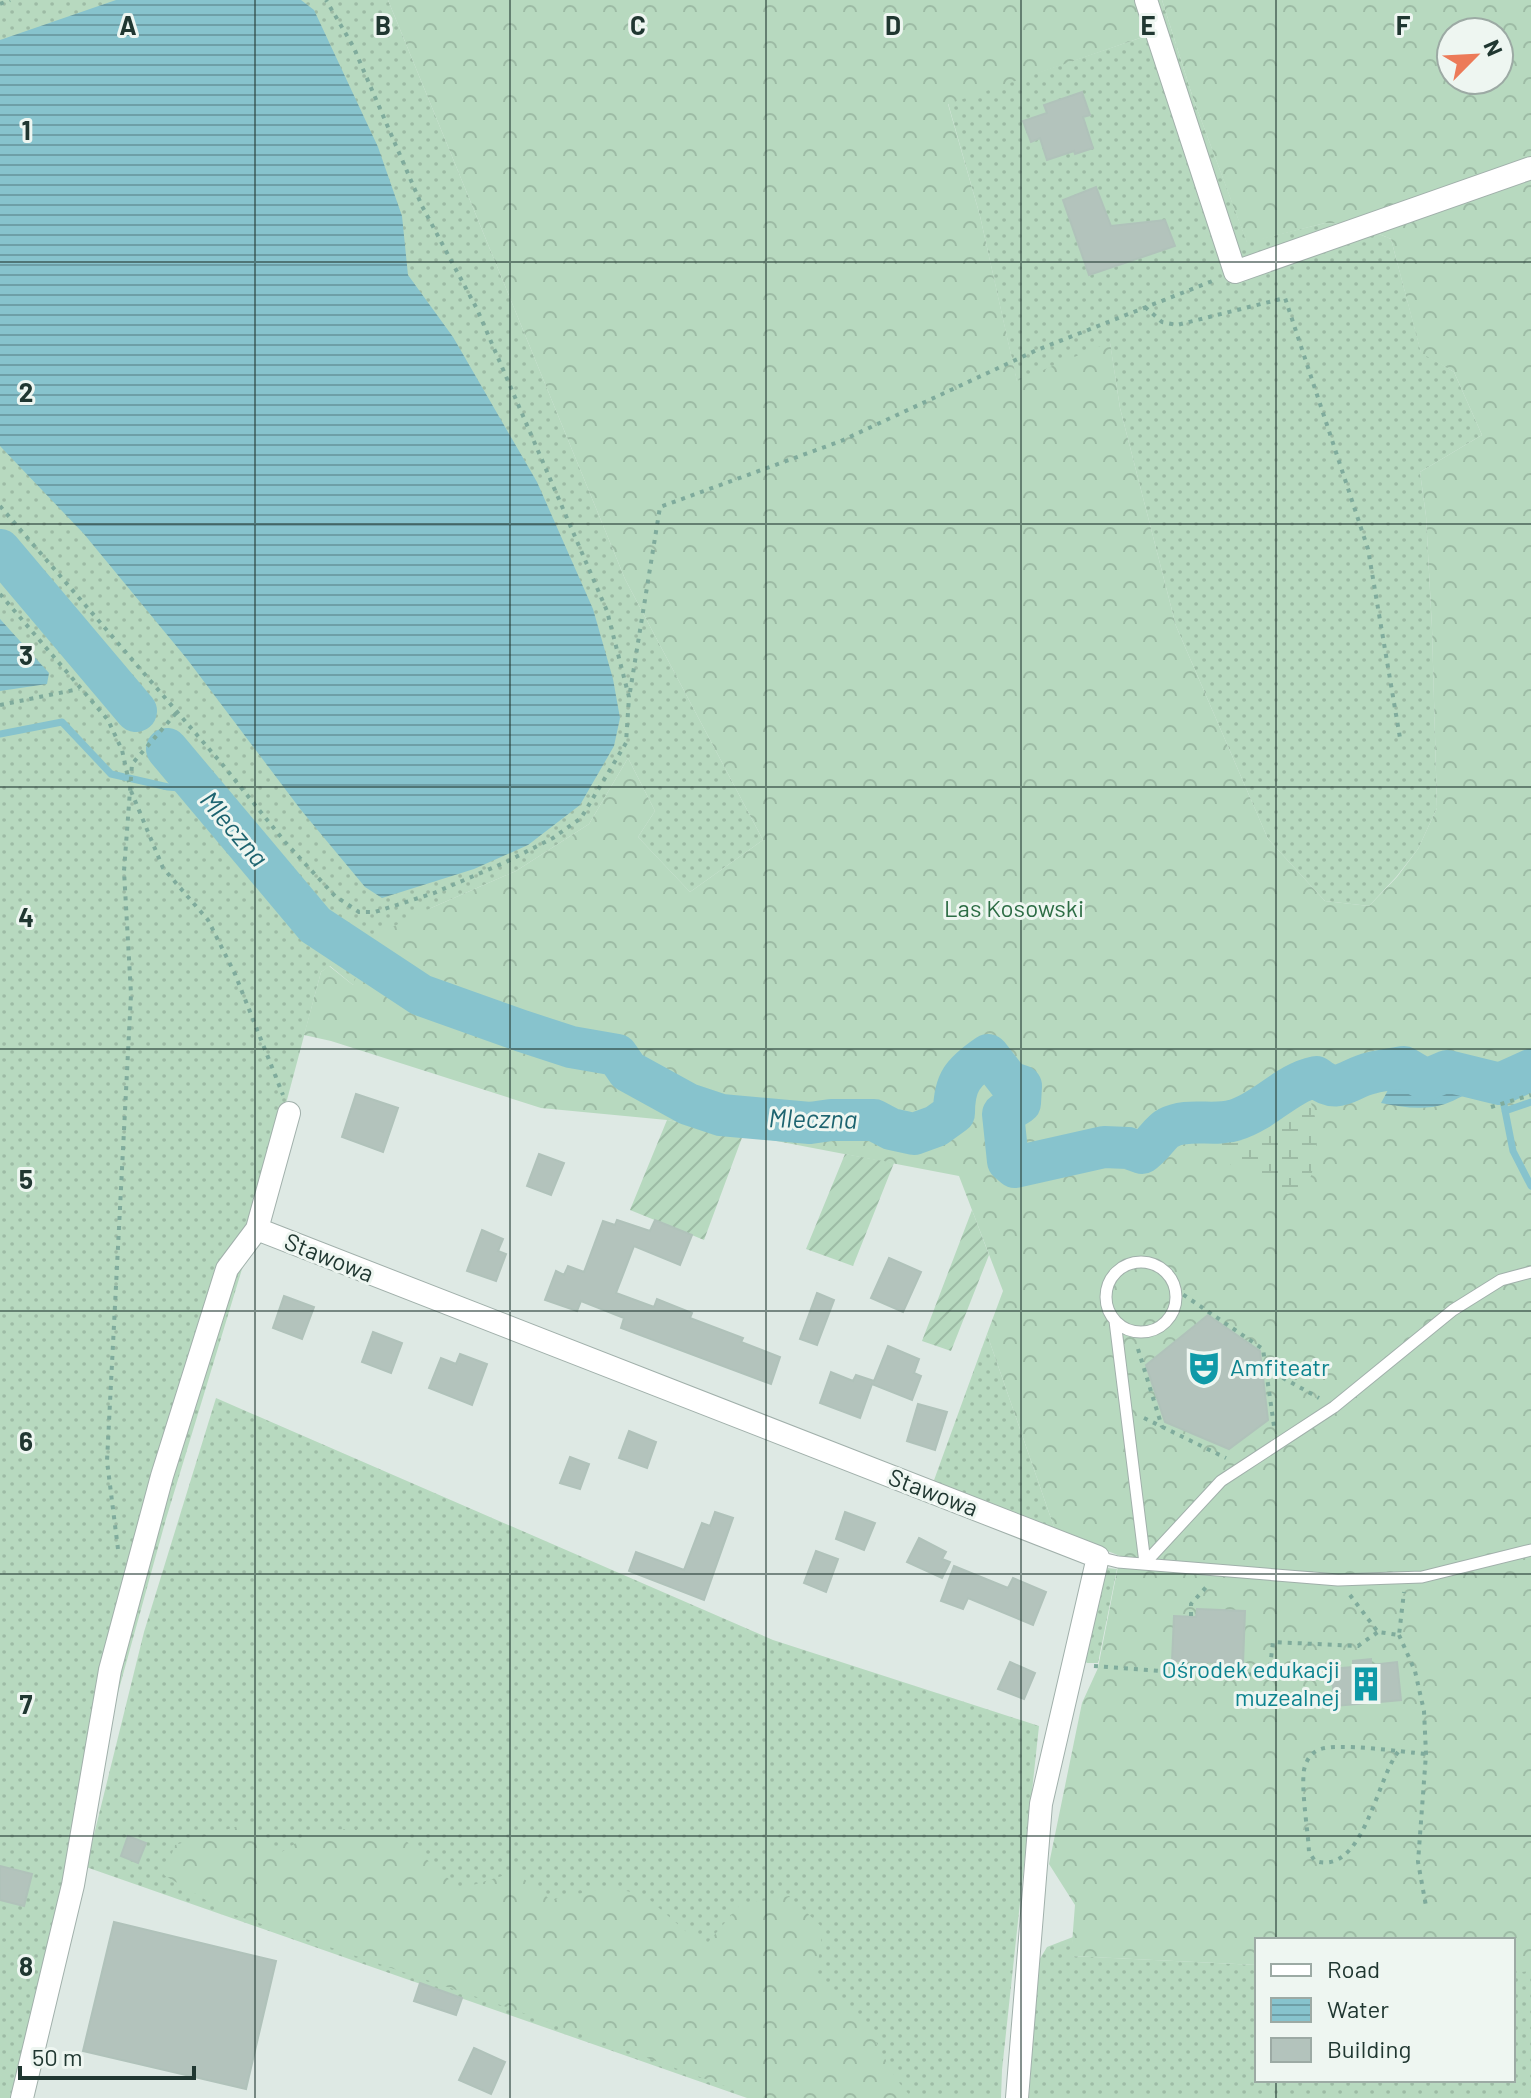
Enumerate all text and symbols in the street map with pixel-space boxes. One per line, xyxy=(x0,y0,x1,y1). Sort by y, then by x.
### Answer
text: A xyxy=(119,9,137,40)
text: B xyxy=(375,9,391,40)
text: C xyxy=(630,9,646,40)
text: D xyxy=(885,9,901,40)
text: E xyxy=(1140,9,1156,40)
text: F xyxy=(1396,9,1411,40)
north arrow xyxy=(1435,16,1515,96)
text: N xyxy=(1479,35,1509,59)
text: 1 xyxy=(21,114,31,145)
text: 2 xyxy=(19,376,33,407)
text: 3 xyxy=(19,639,33,670)
water label: Mleczna xyxy=(195,784,276,872)
park label: Las Kosowski xyxy=(944,893,1084,922)
text: 4 xyxy=(18,901,34,932)
water label: Mleczna xyxy=(768,1101,858,1134)
text: 5 xyxy=(19,1163,33,1194)
street label: Stawowa xyxy=(281,1226,378,1288)
theatre icon: Amfiteatr xyxy=(1185,1349,1223,1387)
place label: Amfiteatr xyxy=(1230,1352,1330,1381)
text: 6 xyxy=(19,1425,33,1456)
street label: Stawowa xyxy=(885,1461,982,1522)
place label: Ośrodek edukacji muzealnej xyxy=(1162,1654,1340,1711)
building icon: Ośrodek edukacji muzealnej xyxy=(1347,1665,1385,1703)
text: 7 xyxy=(20,1688,33,1719)
legend xyxy=(1255,1938,1515,2082)
text: 8 xyxy=(19,1950,33,1981)
text: Road xyxy=(1327,1954,1380,1983)
text: Water xyxy=(1327,1994,1389,2023)
scale bar xyxy=(20,2030,194,2080)
text: Building xyxy=(1327,2034,1411,2063)
text: 50 m xyxy=(32,2042,83,2071)

